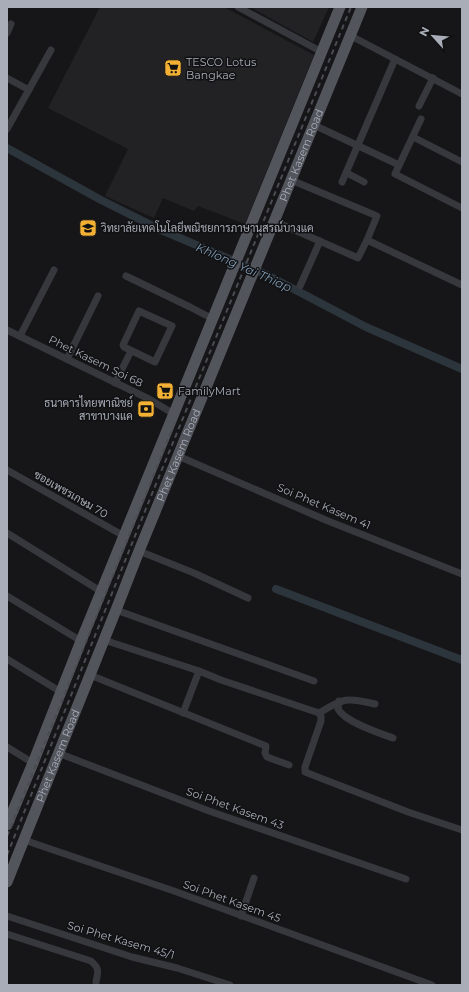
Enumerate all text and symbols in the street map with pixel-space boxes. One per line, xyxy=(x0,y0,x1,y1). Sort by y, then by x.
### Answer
north arrow xyxy=(413,16,453,56)
text: N xyxy=(416,24,432,39)
place label: TESCO Lotus Bangkae xyxy=(186,55,257,82)
supermarket icon: TESCO Lotus Bangkae xyxy=(163,58,183,78)
street label: Phet Kasem Road xyxy=(276,107,326,204)
school or university icon: วิทยาลัยเทคโนโลยีพณิชยการภาษานุสรณ์บางแค xyxy=(78,218,98,238)
place label: วิทยาลัยเทคโนโลยีพณิชยการภาษานุสรณ์บางแค xyxy=(101,220,314,237)
water label: Khlong Yai Thiap xyxy=(194,239,294,295)
street label: Phet Kasem Soi 68 xyxy=(47,332,145,390)
supermarket icon: FamilyMart xyxy=(155,381,175,401)
place label: FamilyMart xyxy=(178,384,241,398)
place label: ธนาคารไทยพาณิชย์ สาขาบางแค xyxy=(44,395,133,423)
bank icon: ธนาคารไทยพาณิชย์ สาขาบางแค xyxy=(136,399,156,419)
street label: Phet Kasem Road xyxy=(153,407,204,504)
street label: ซอยเพชรเกษม 70 xyxy=(31,467,111,521)
street label: Soi Phet Kasem 41 xyxy=(275,480,373,532)
street label: Phet Kasem Road xyxy=(33,707,82,804)
street label: Soi Phet Kasem 43 xyxy=(184,784,286,832)
street label: Soi Phet Kasem 45 xyxy=(181,877,283,925)
street label: Soi Phet Kasem 45/1 xyxy=(66,918,176,962)

